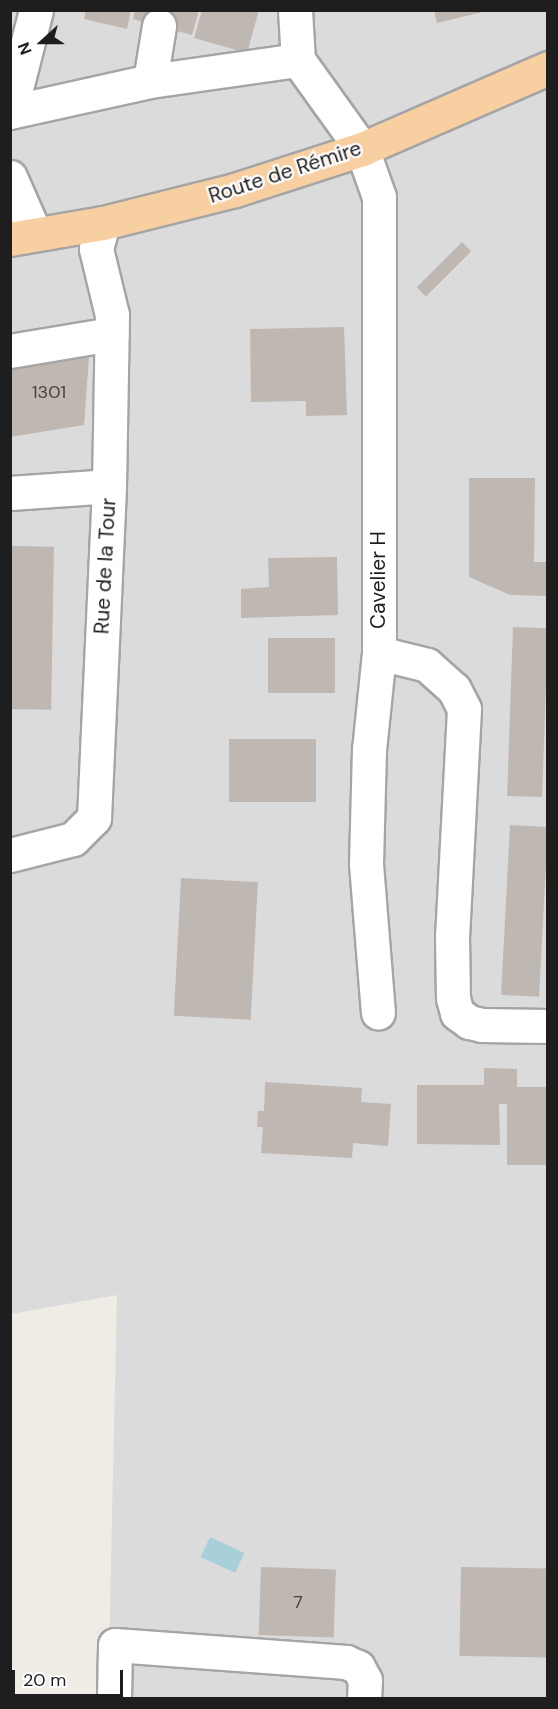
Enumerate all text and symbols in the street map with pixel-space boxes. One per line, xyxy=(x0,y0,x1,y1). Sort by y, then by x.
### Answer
north arrow xyxy=(12,12,72,72)
text: N xyxy=(13,39,37,58)
street label: Route de Rémire xyxy=(205,135,365,209)
house number: 1301 xyxy=(32,381,66,403)
street label: Rue de la Tour xyxy=(89,497,121,635)
street label: Cavelier H xyxy=(365,531,391,629)
house number: 7 xyxy=(293,1591,303,1613)
scale bar xyxy=(15,1658,126,1696)
text: 20 m xyxy=(23,1668,66,1692)

